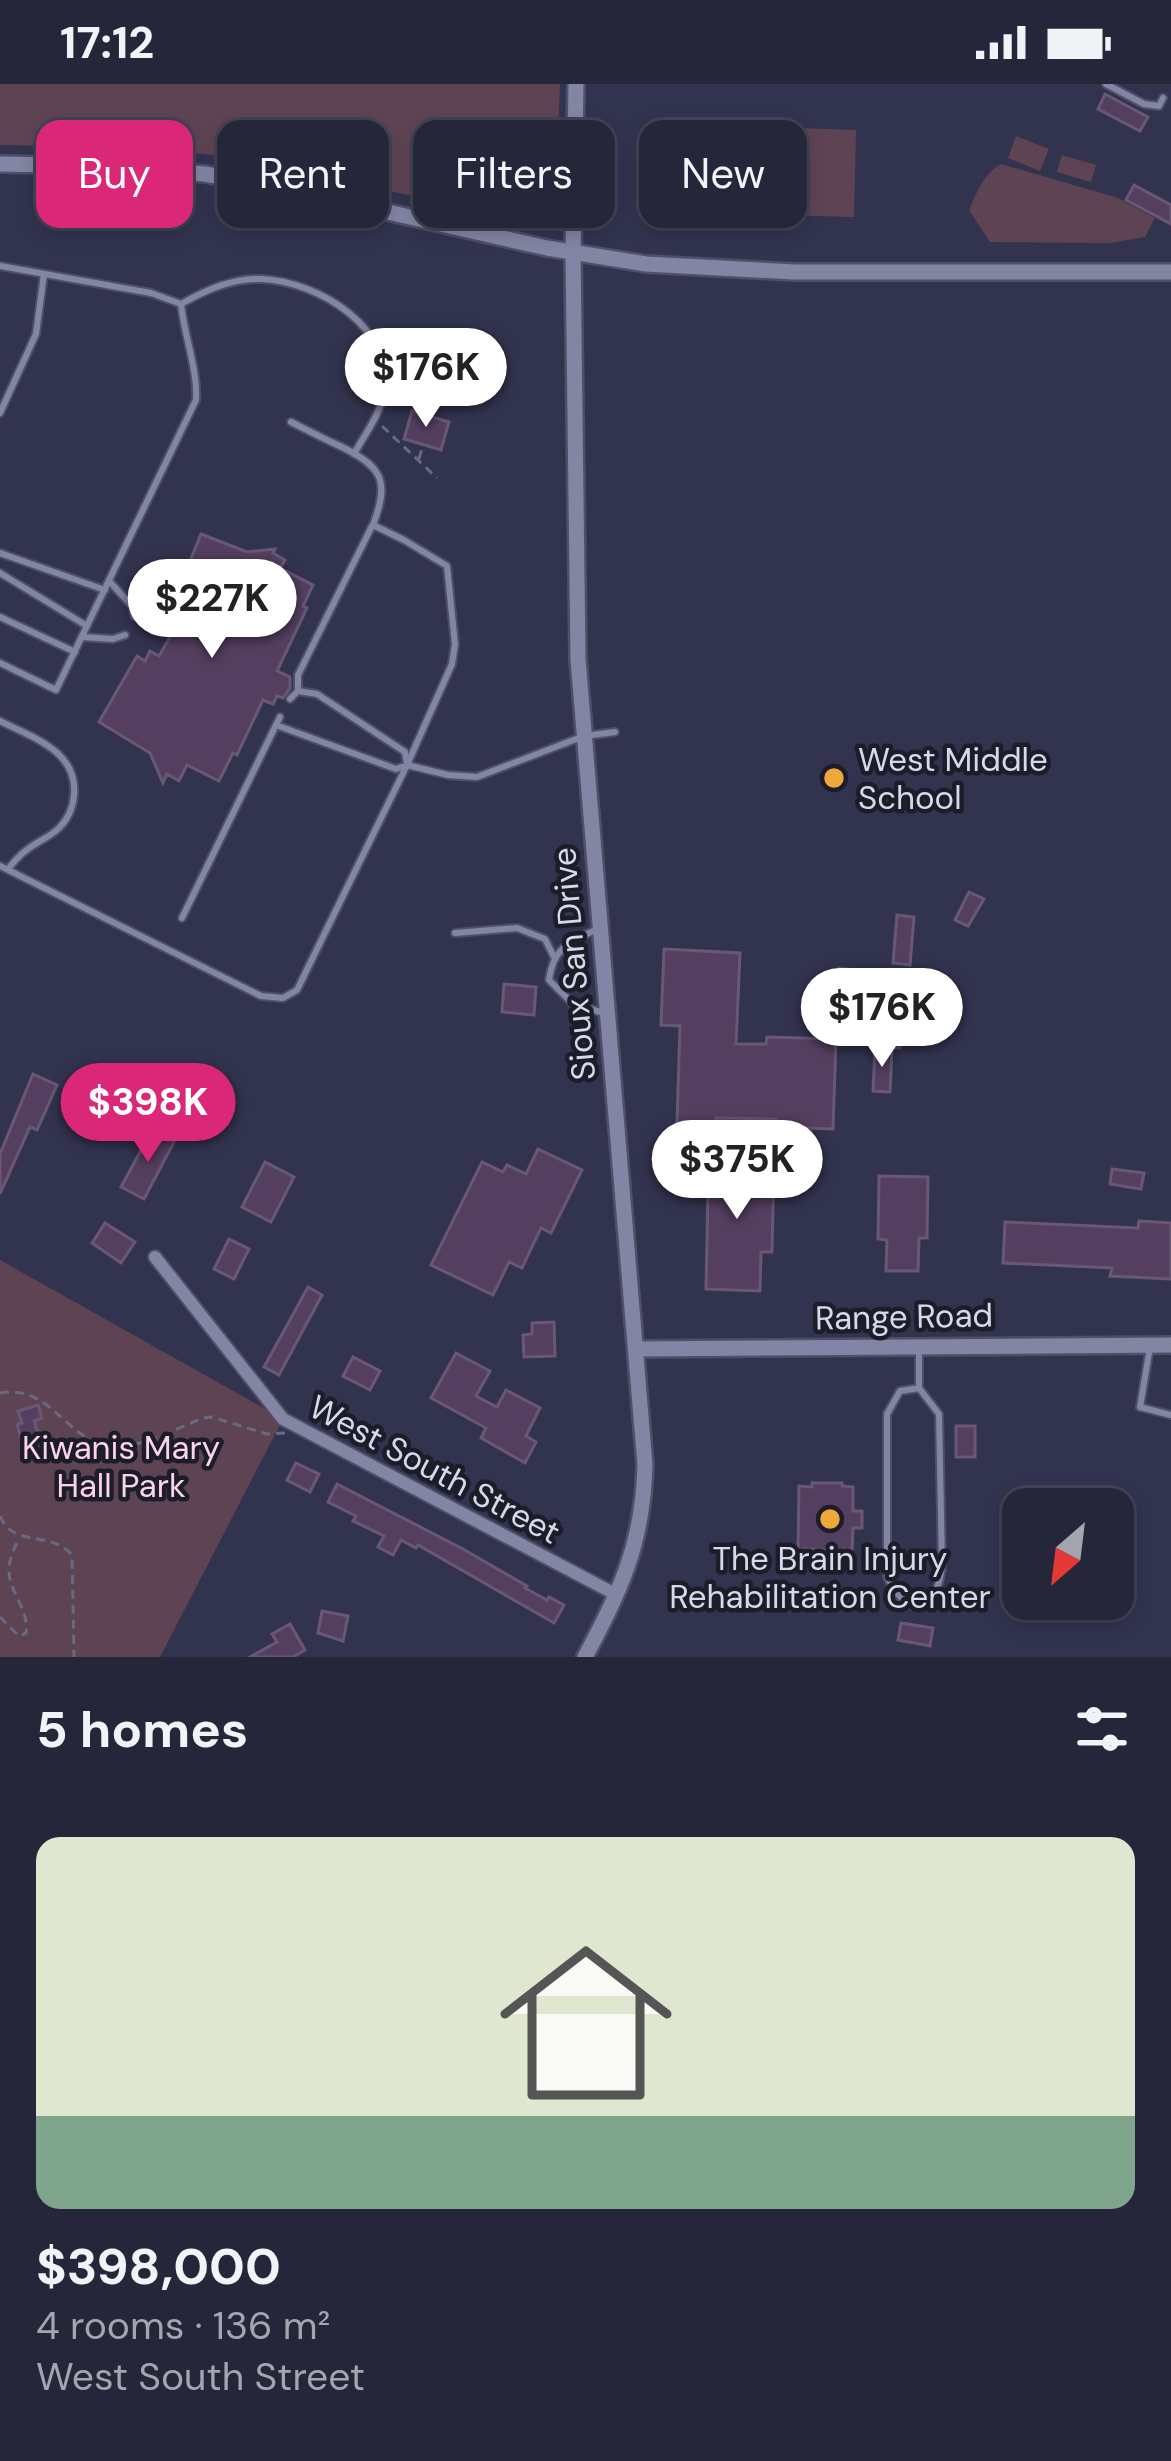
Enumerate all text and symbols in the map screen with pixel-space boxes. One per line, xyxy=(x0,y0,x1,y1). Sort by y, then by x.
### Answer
text: 17:12 xyxy=(60,13,154,72)
chip: Buy xyxy=(36,120,193,228)
chip: Rent xyxy=(217,120,389,228)
chip: Filters xyxy=(413,120,615,228)
chip: New xyxy=(639,120,807,228)
pin: $176K xyxy=(342,328,510,430)
text: $176K xyxy=(372,341,480,392)
pin: $227K xyxy=(128,559,296,661)
text: $227K xyxy=(155,572,269,623)
place label: West Middle School xyxy=(858,738,1048,819)
marker: West Middle School xyxy=(821,765,847,791)
street label: Sioux San Drive xyxy=(542,846,605,1082)
pin: $176K xyxy=(798,968,966,1070)
text: $176K xyxy=(828,981,936,1032)
pin: $398K xyxy=(64,1063,232,1165)
text: $398K xyxy=(88,1076,208,1127)
pin: $375K xyxy=(653,1120,821,1222)
text: $375K xyxy=(679,1133,795,1184)
street label: Range Road xyxy=(815,1293,993,1340)
street label: West South Street xyxy=(302,1385,568,1554)
park label: Kiwanis Mary Hall Park xyxy=(22,1426,220,1507)
north arrow xyxy=(1002,1488,1134,1620)
map controls xyxy=(1002,1488,1134,1620)
marker: The Brain Injury Rehabilitation Center xyxy=(817,1506,843,1532)
place label: The Brain Injury Rehabilitation Center xyxy=(669,1537,991,1618)
text: 5 homes xyxy=(36,1696,248,1763)
icon: filters xyxy=(1069,1696,1135,1762)
icon: home xyxy=(478,1915,694,2131)
text: $398,000 xyxy=(36,2233,281,2300)
text: 4 rooms · 136 m² xyxy=(36,2300,331,2351)
text: West South Street xyxy=(36,2351,365,2402)

